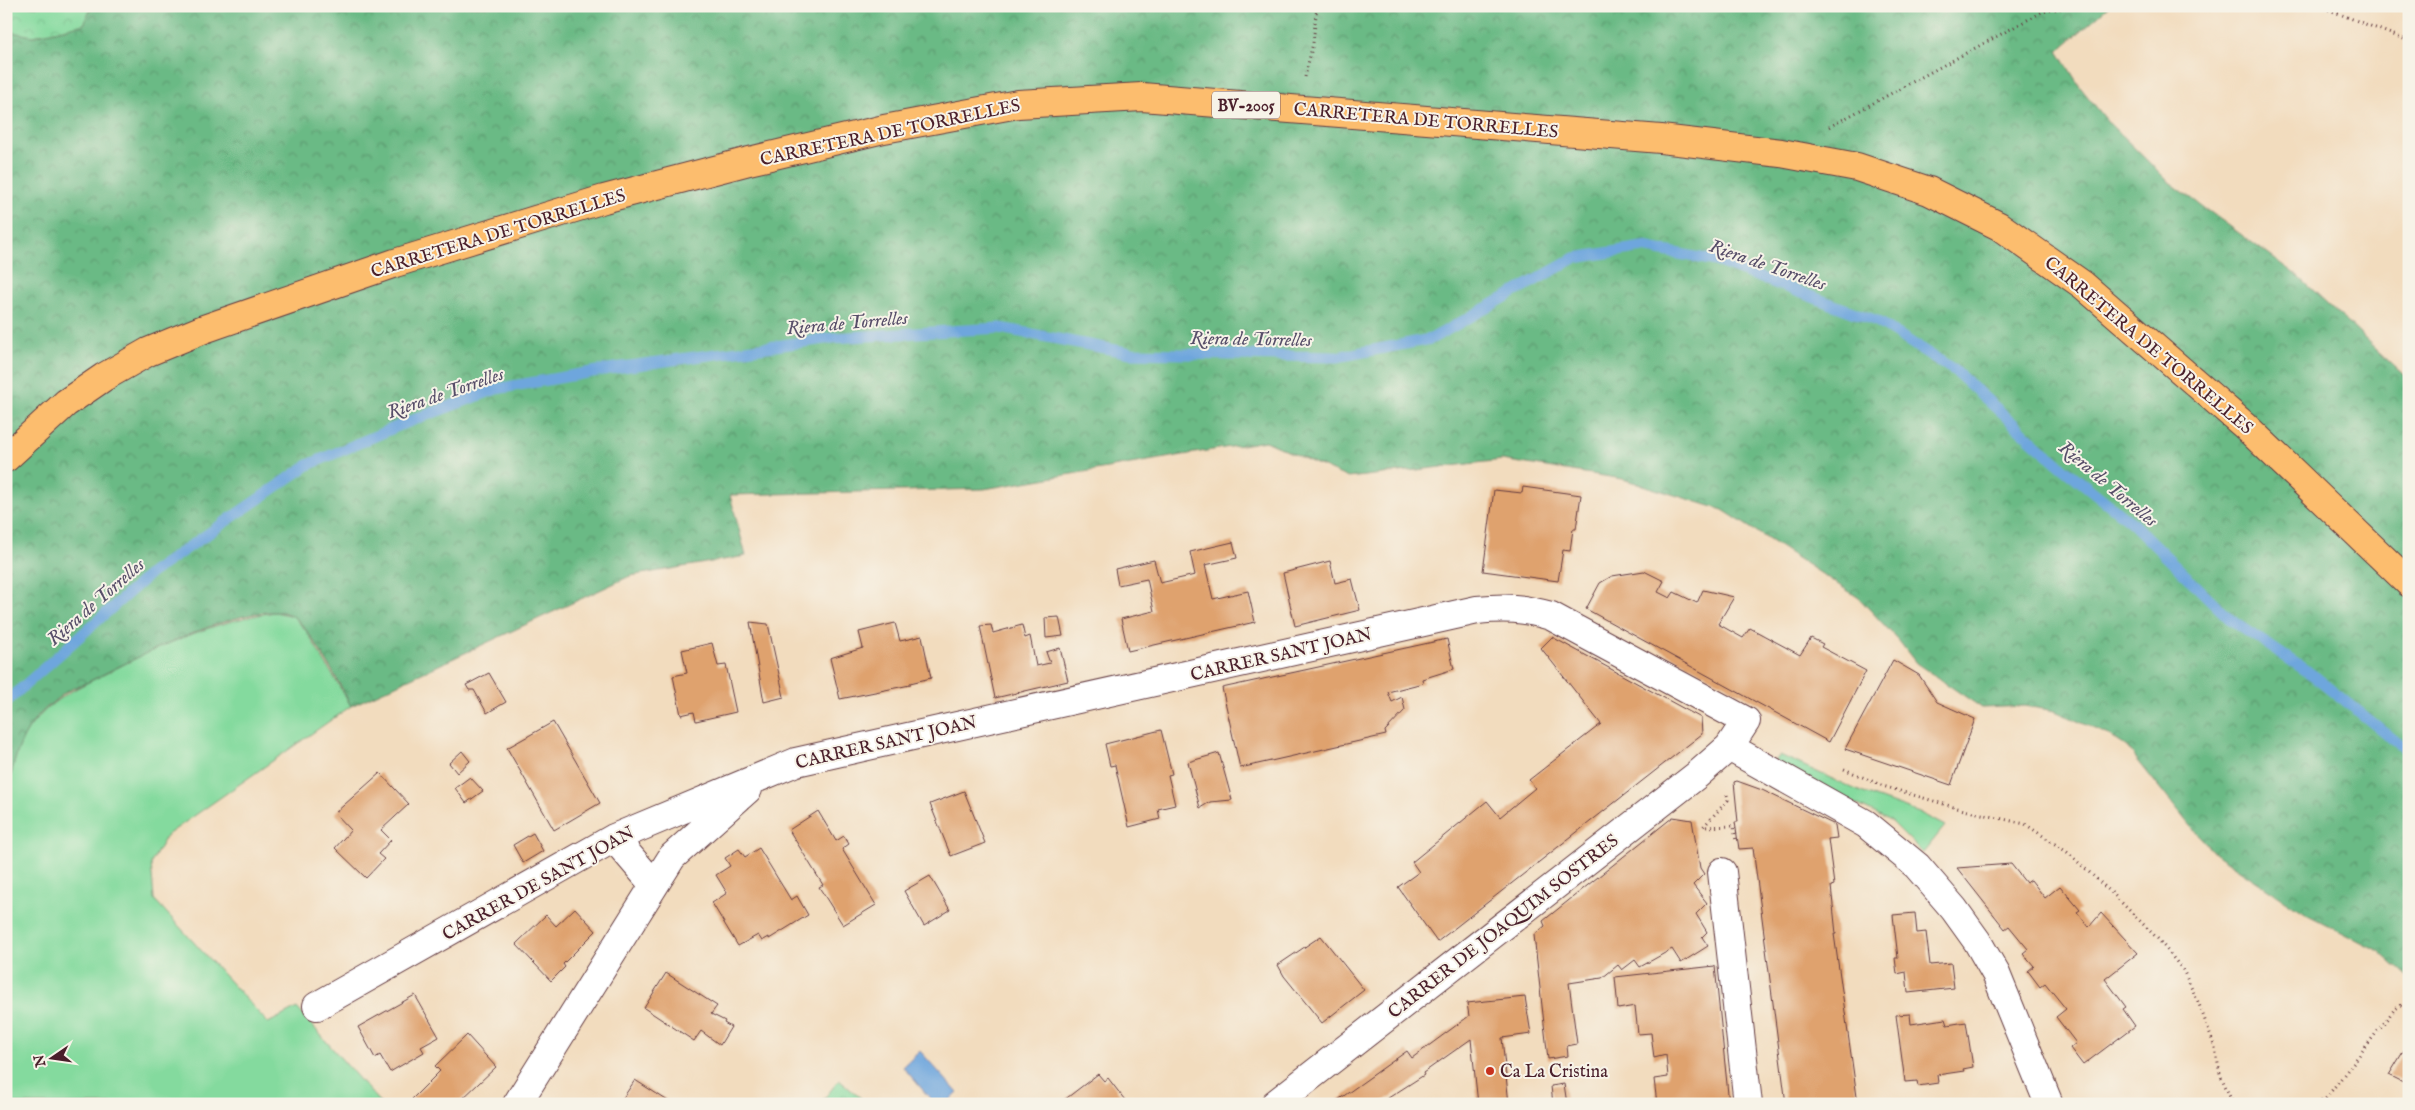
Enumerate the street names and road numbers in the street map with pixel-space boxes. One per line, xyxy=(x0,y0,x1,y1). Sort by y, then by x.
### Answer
road number: BV-2005 xyxy=(1212,92,1280,118)
street label: CARRETERA DE TORRELLES xyxy=(758,95,1022,172)
street label: CARRETERA DE TORRELLES xyxy=(1293,98,1559,145)
street label: CARRETERA DE TORRELLES xyxy=(368,185,629,284)
street label: CARRETERA DE TORRELLES xyxy=(2039,252,2257,440)
street label: CARRER SANT JOAN xyxy=(1188,623,1375,688)
street label: CARRER SANT JOAN xyxy=(793,711,980,776)
street label: CARRER DE SANT JOAN xyxy=(439,822,639,947)
street label: CARRER DE JOAQUIM SOSTRES xyxy=(1384,830,1624,1024)

